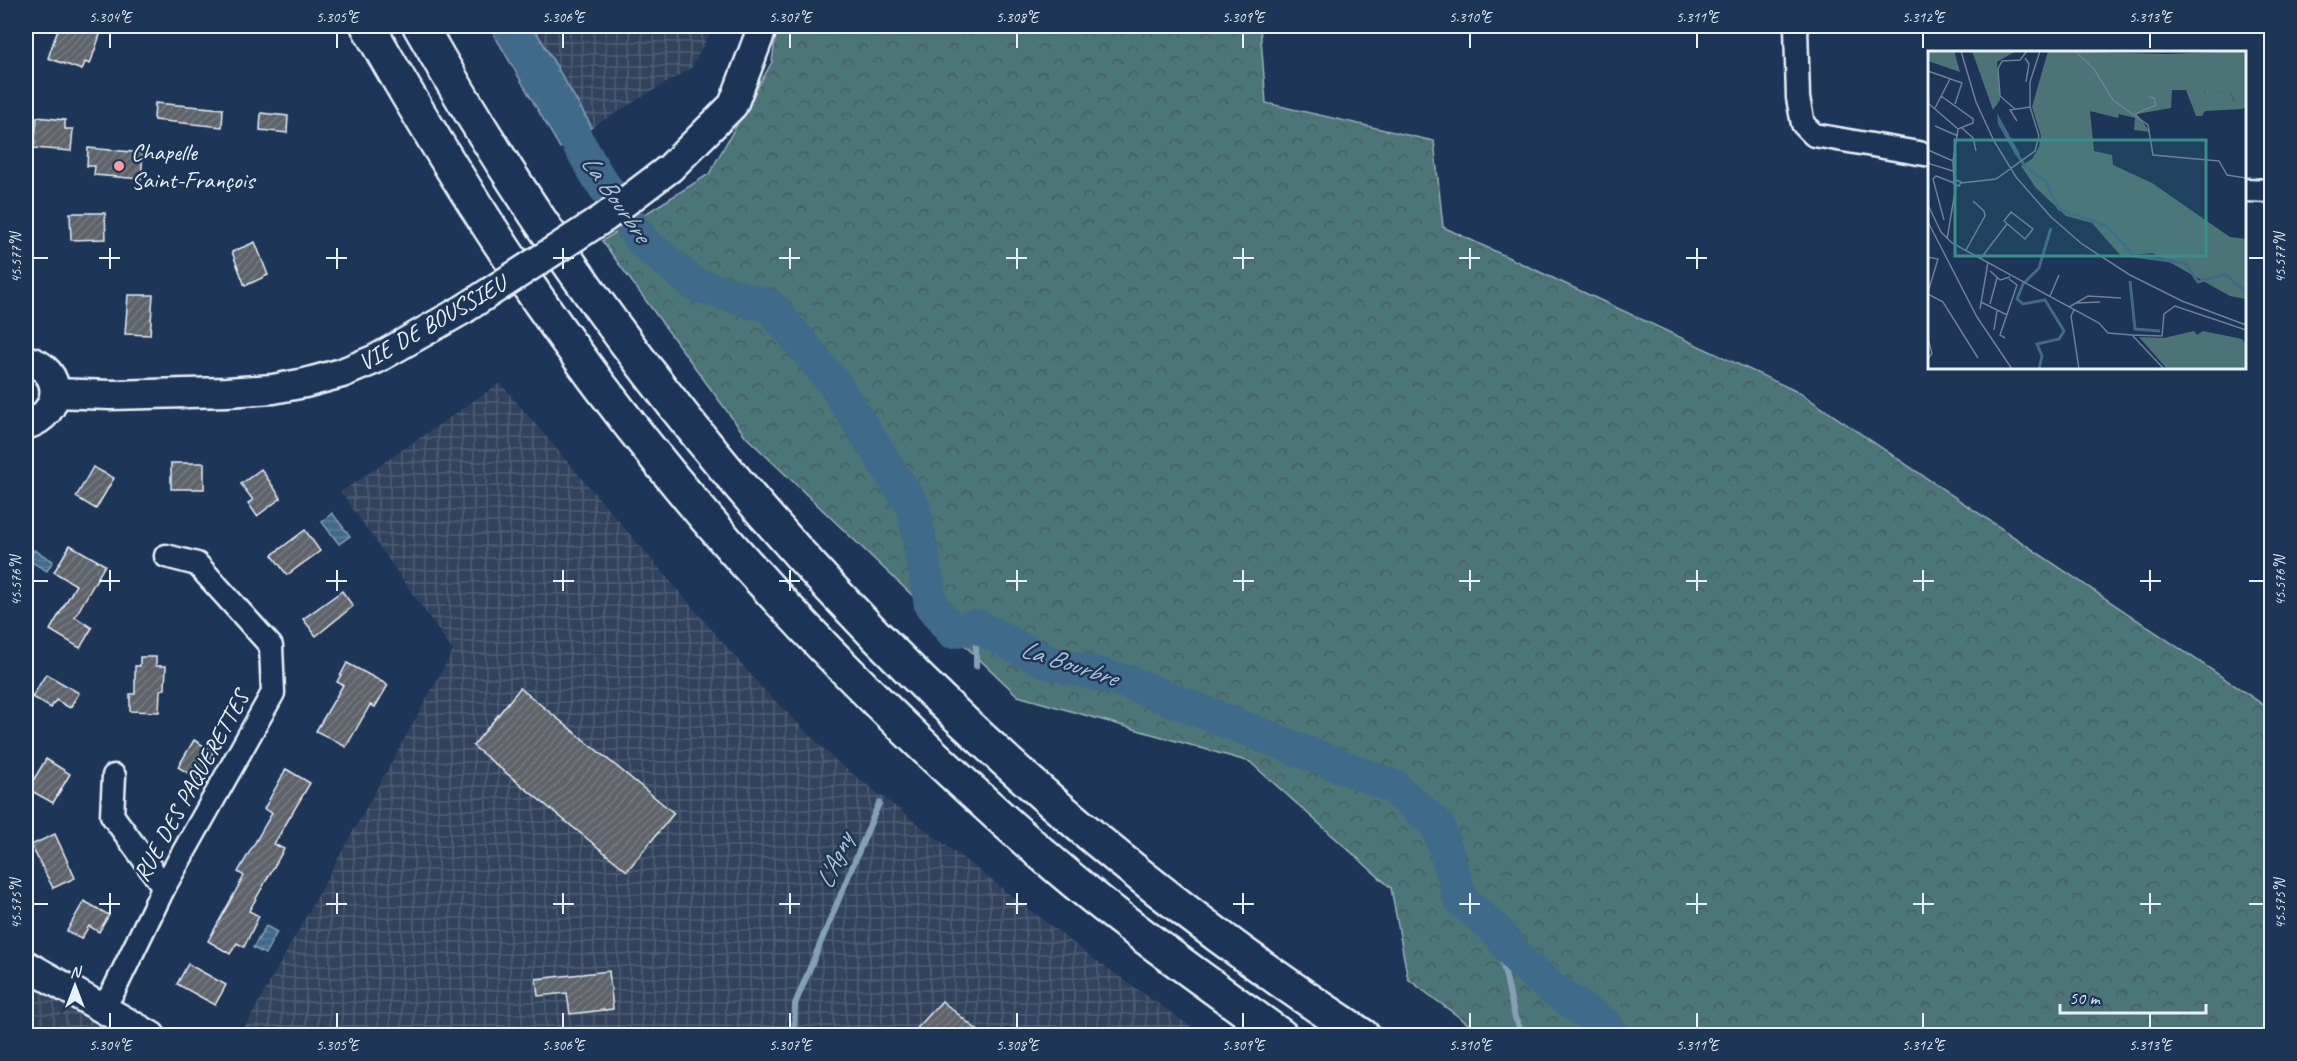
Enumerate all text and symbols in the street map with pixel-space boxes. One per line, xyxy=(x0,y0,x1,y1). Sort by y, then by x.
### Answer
text: 5.304°E xyxy=(89,8,133,27)
text: 5.305°E xyxy=(316,8,360,27)
text: 5.306°E xyxy=(542,8,586,27)
text: 5.307°E xyxy=(769,8,813,27)
text: 5.308°E xyxy=(996,8,1040,27)
text: 5.309°E xyxy=(1222,8,1266,27)
text: 5.310°E xyxy=(1449,8,1493,27)
text: 5.311°E xyxy=(1676,8,1720,27)
text: 5.312°E xyxy=(1902,8,1946,27)
text: 5.313°E xyxy=(2129,8,2173,27)
inset map xyxy=(1928,51,2246,369)
place label: Chapelle Saint-François xyxy=(131,137,257,195)
water label: La Bourbre xyxy=(574,148,661,252)
marker: Chapelle Saint-François xyxy=(112,159,126,173)
text: 45.577°N xyxy=(7,230,26,283)
text: 45.577°N xyxy=(2271,230,2290,283)
street label: VIE DE BOUSSIEU xyxy=(353,266,515,377)
text: 45.576°N xyxy=(7,553,26,606)
text: 45.576°N xyxy=(2271,553,2290,606)
water label: La Bourbre xyxy=(1017,632,1126,695)
street label: RUE DES PAQUERETTES xyxy=(126,683,257,887)
water label: L'Agny xyxy=(808,825,862,894)
text: 45.575°N xyxy=(7,876,26,929)
text: 45.575°N xyxy=(2271,876,2290,929)
north arrow xyxy=(45,956,105,1016)
text: N xyxy=(70,962,83,982)
scale bar xyxy=(2060,977,2206,1015)
text: 50 m xyxy=(2069,987,2102,1009)
text: 5.304°E xyxy=(89,1036,133,1055)
text: 5.305°E xyxy=(316,1036,360,1055)
text: 5.306°E xyxy=(542,1036,586,1055)
text: 5.307°E xyxy=(769,1036,813,1055)
text: 5.308°E xyxy=(996,1036,1040,1055)
text: 5.309°E xyxy=(1222,1036,1266,1055)
text: 5.310°E xyxy=(1449,1036,1493,1055)
text: 5.311°E xyxy=(1676,1036,1720,1055)
text: 5.312°E xyxy=(1902,1036,1946,1055)
text: 5.313°E xyxy=(2129,1036,2173,1055)

